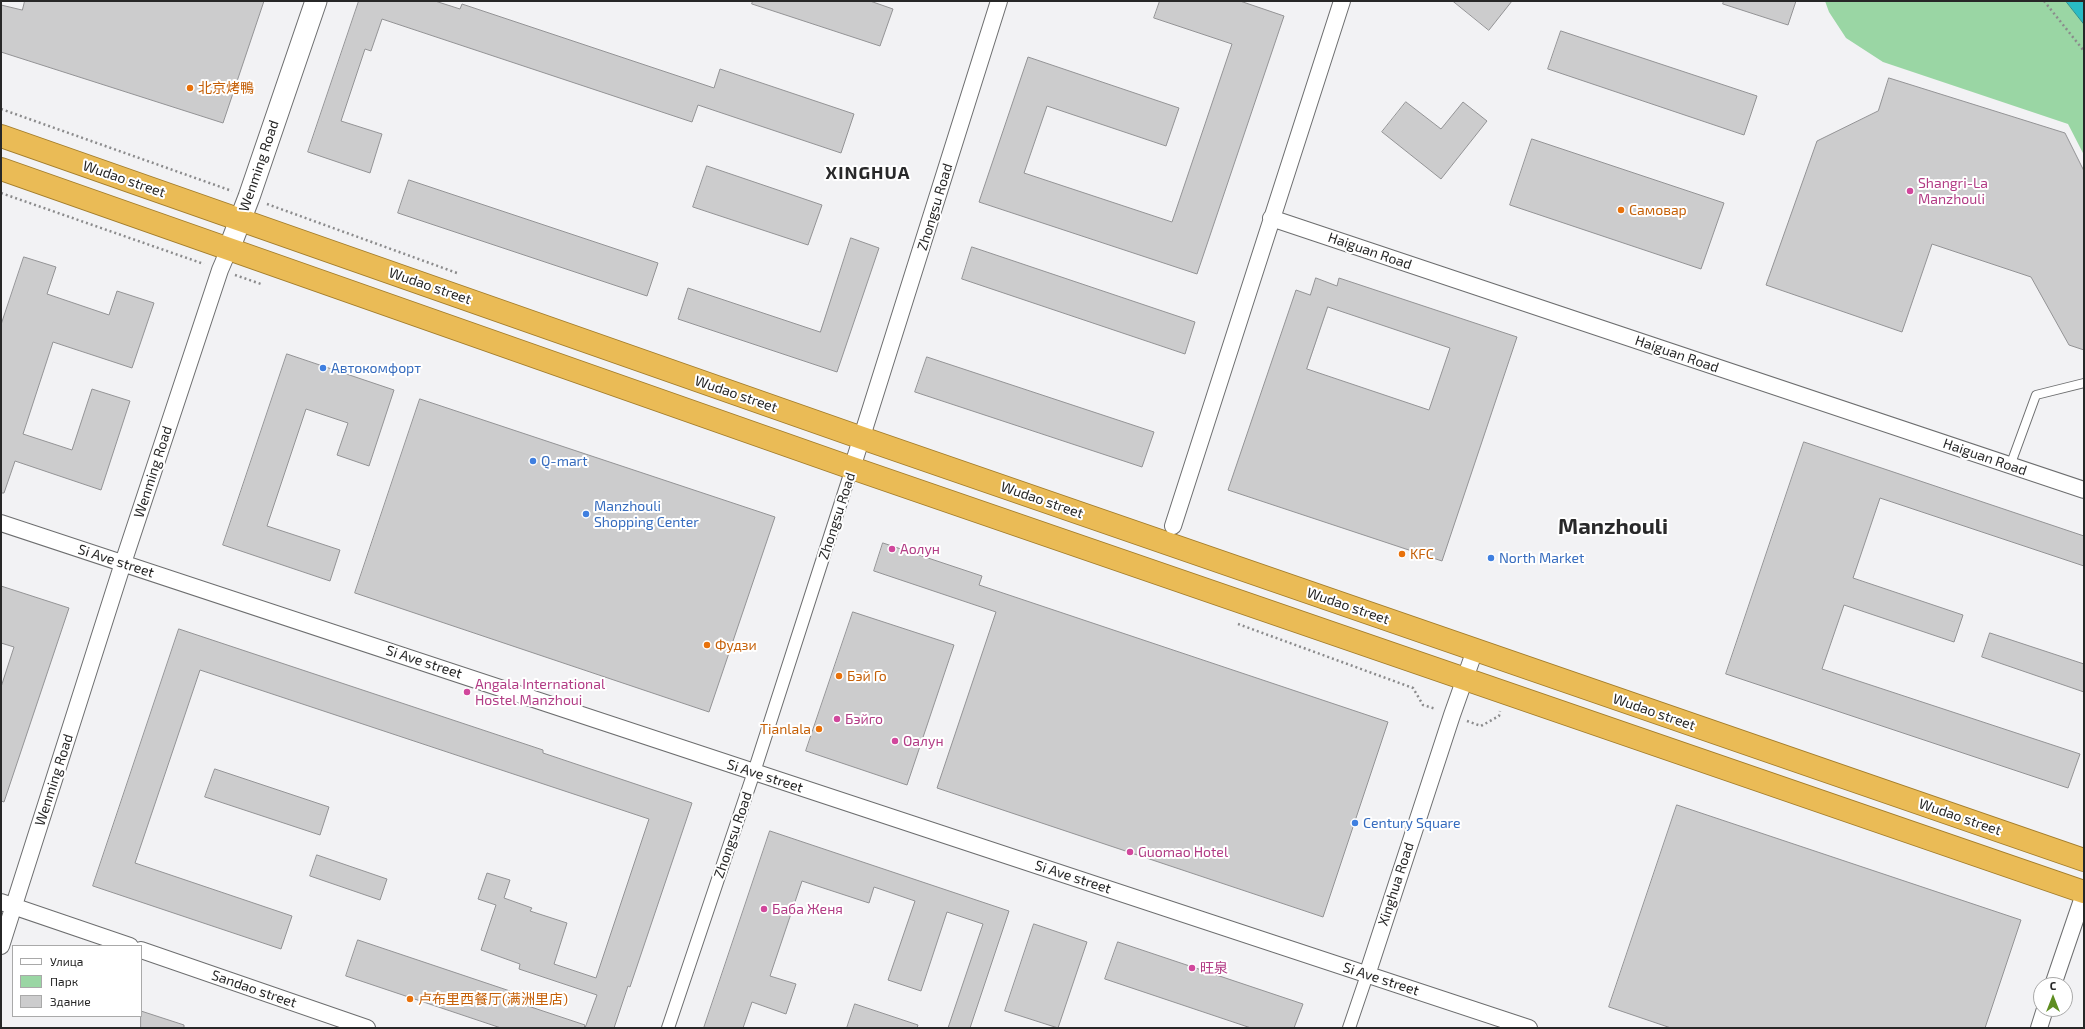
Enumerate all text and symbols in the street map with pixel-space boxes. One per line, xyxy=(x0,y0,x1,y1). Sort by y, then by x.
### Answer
place label: 北京烤鴨 xyxy=(198,80,254,96)
marker: 北京烤鴨 xyxy=(185,83,195,93)
street label: Wenming Road xyxy=(235,118,283,214)
street label: Wudao street xyxy=(81,157,167,201)
street label: Zhongsu Road xyxy=(914,161,956,253)
district label: XINGHUA xyxy=(826,162,910,184)
place label: Shangri-La Manzhouli xyxy=(1918,175,1988,208)
marker: Shangri-La Manzhouli xyxy=(1905,186,1915,196)
place label: Самовар xyxy=(1629,202,1687,218)
marker: Самовар xyxy=(1616,205,1626,215)
street label: Haiguan Road xyxy=(1326,229,1414,273)
street label: Wudao street xyxy=(387,264,473,308)
street label: Haiguan Road xyxy=(1633,332,1721,376)
place label: Автокомфорт xyxy=(331,360,421,376)
marker: Автокомфорт xyxy=(318,363,328,373)
street label: Wudao street xyxy=(693,372,779,416)
street label: Wenming Road xyxy=(130,424,176,520)
street label: Haiguan Road xyxy=(1941,435,2029,479)
place label: Q-mart xyxy=(541,453,588,469)
marker: Q-mart xyxy=(528,456,538,466)
street label: Zhongsu Road xyxy=(815,470,859,562)
street label: Wudao street xyxy=(999,478,1085,522)
place label: Manzhouli Shopping Center xyxy=(594,498,699,530)
marker: Manzhouli Shopping Center xyxy=(581,509,591,519)
district label: Manzhouli xyxy=(1558,514,1668,540)
street label: Si Ave street xyxy=(76,541,156,581)
place label: Аолун xyxy=(900,541,940,557)
marker: Аолун xyxy=(887,544,897,554)
place label: KFC xyxy=(1410,546,1434,562)
marker: KFC xyxy=(1397,549,1407,559)
place label: North Market xyxy=(1499,550,1584,566)
marker: North Market xyxy=(1486,553,1496,563)
street label: Wudao street xyxy=(1305,584,1391,628)
place label: Фудзи xyxy=(715,637,757,653)
marker: Фудзи xyxy=(702,640,712,650)
street label: Si Ave street xyxy=(384,642,464,682)
place label: Бэй Го xyxy=(847,668,887,684)
marker: Бэй Го xyxy=(834,671,844,681)
place label: Angala International Hostel Manzhoui xyxy=(475,676,605,708)
marker: Angala International Hostel Manzhoui xyxy=(462,687,472,697)
street label: Wudao street xyxy=(1611,690,1697,734)
place label: Бэйго xyxy=(845,711,883,727)
marker: Бэйго xyxy=(832,714,842,724)
place label: Tianlala xyxy=(760,721,811,737)
marker: Tianlala xyxy=(814,724,824,734)
street label: Wenming Road xyxy=(31,732,77,828)
place label: Оалун xyxy=(903,733,944,749)
marker: Оалун xyxy=(890,736,900,746)
street label: Si Ave street xyxy=(725,756,805,796)
street label: Zhongsu Road xyxy=(710,790,756,880)
street label: Wudao street xyxy=(1917,795,2003,839)
place label: Century Square xyxy=(1363,815,1461,831)
marker: Century Square xyxy=(1350,818,1360,828)
street label: Xinghua Road xyxy=(1375,840,1417,928)
place label: Guomao Hotel xyxy=(1138,844,1228,860)
marker: Guomao Hotel xyxy=(1125,847,1135,857)
street label: Si Ave street xyxy=(1033,857,1113,897)
place label: Баба Женя xyxy=(772,901,843,917)
marker: Баба Женя xyxy=(759,904,769,914)
legend xyxy=(12,945,142,1017)
text: Улица xyxy=(50,954,83,968)
street label: Si Ave street xyxy=(1341,959,1421,999)
place label: 旺泉 xyxy=(1200,960,1228,976)
marker: 旺泉 xyxy=(1187,963,1197,973)
street label: Sandao street xyxy=(209,967,299,1011)
text: Парк xyxy=(50,974,78,988)
north arrow xyxy=(2033,977,2073,1017)
text: С xyxy=(2050,979,2056,992)
place label: 卢布里西餐厅(满洲里店) xyxy=(418,991,568,1007)
text: Здание xyxy=(50,994,91,1008)
marker: 卢布里西餐厅(满洲里店) xyxy=(405,994,415,1004)

